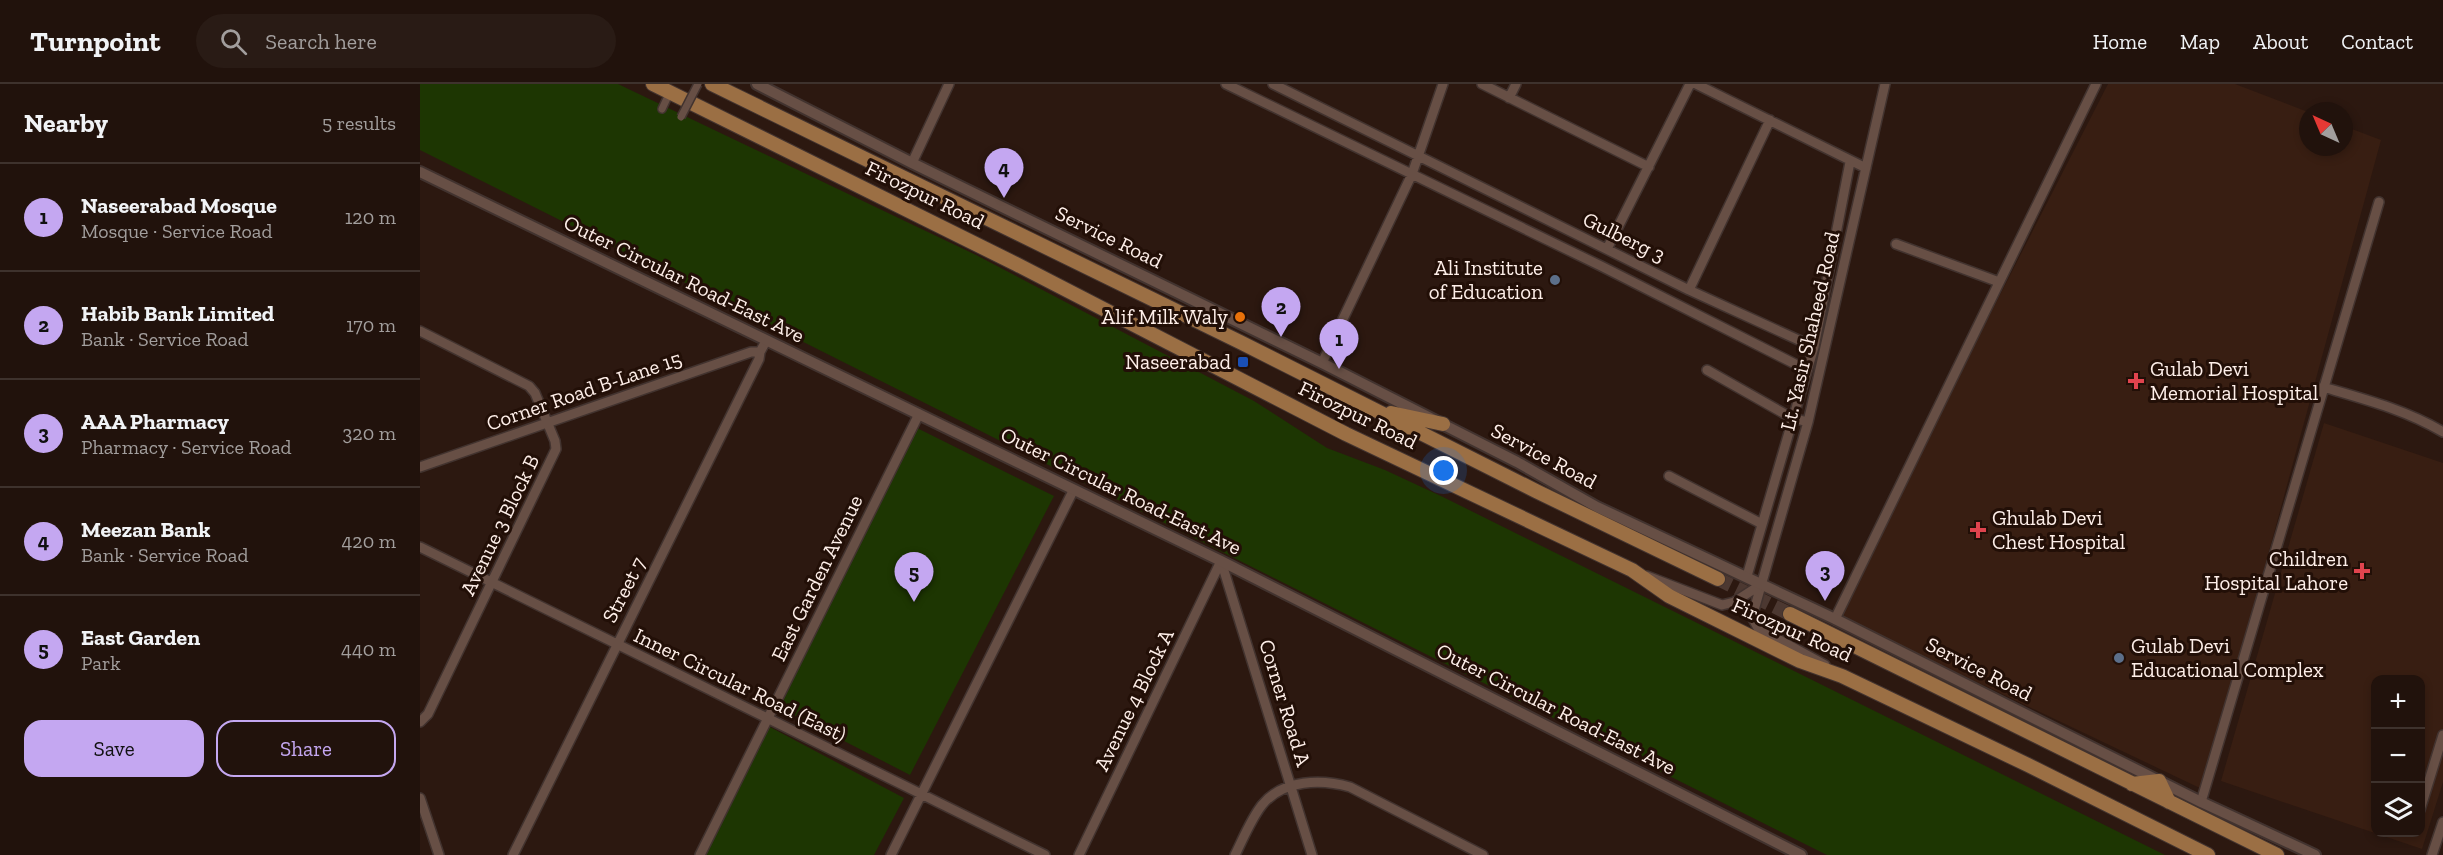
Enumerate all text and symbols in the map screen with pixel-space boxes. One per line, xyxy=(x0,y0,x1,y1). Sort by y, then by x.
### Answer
search box xyxy=(196,14,616,68)
text: Turnpoint xyxy=(30,25,160,58)
icon: search xyxy=(217,25,250,58)
text: Search here xyxy=(265,28,377,55)
text: Home xyxy=(2093,29,2147,54)
text: Map xyxy=(2180,29,2220,54)
text: About xyxy=(2253,29,2308,54)
text: Contact xyxy=(2341,29,2413,54)
north arrow xyxy=(2299,102,2353,156)
text: Nearby xyxy=(24,107,108,139)
text: 5 results xyxy=(322,111,396,135)
pin: 4 xyxy=(984,148,1024,198)
street label: Firozpur Road xyxy=(862,155,989,234)
text: Naseerabad Mosque xyxy=(81,192,277,219)
street label: Service Road xyxy=(1052,200,1167,273)
text: 1 xyxy=(39,205,48,229)
text: 120 m xyxy=(345,205,396,229)
street label: Gulberg 3 xyxy=(1579,206,1669,267)
street label: Outer Circular Road-East Ave xyxy=(560,209,809,348)
text: Mosque · Service Road xyxy=(81,219,272,243)
street label: Lt. Yasir Shaheed Road xyxy=(1774,228,1845,433)
place label: Ali Institute of Education xyxy=(1429,255,1543,304)
marker: Ali Institute of Education xyxy=(1548,273,1562,287)
pin: 2 xyxy=(1262,288,1300,337)
text: Habib Bank Limited xyxy=(81,300,274,327)
place label: Alif Milk Waly xyxy=(1102,304,1228,329)
marker: Alif Milk Waly xyxy=(1233,310,1247,324)
text: 2 xyxy=(38,313,49,337)
text: 170 m xyxy=(346,313,396,337)
pin: 1 xyxy=(1320,320,1358,369)
text: Bank · Service Road xyxy=(81,327,248,351)
street label: Corner Road B-Lane 15 xyxy=(483,345,685,436)
place label: Naseerabad xyxy=(1125,349,1231,374)
marker: Naseerabad xyxy=(1236,355,1250,369)
place label: Gulab Devi Memorial Hospital xyxy=(2150,356,2319,405)
marker: Gulab Devi Memorial Hospital xyxy=(2127,372,2145,390)
street label: Firozpur Road xyxy=(1295,375,1422,454)
text: AAA Pharmacy xyxy=(81,408,229,435)
street label: Service Road xyxy=(1487,417,1602,494)
text: 3 xyxy=(38,421,49,445)
text: 320 m xyxy=(343,421,396,445)
street label: Outer Circular Road-East Ave xyxy=(997,421,1246,560)
text: Pharmacy · Service Road xyxy=(81,435,292,459)
street label: Avenue 3 Block B xyxy=(455,450,544,599)
your location xyxy=(1429,456,1458,485)
street label: East Garden Avenue xyxy=(765,490,868,665)
place label: Ghulab Devi Chest Hospital xyxy=(1992,505,2126,554)
text: Meezan Bank xyxy=(81,516,210,543)
marker: Ghulab Devi Chest Hospital xyxy=(1969,521,1987,539)
text: 4 xyxy=(38,529,49,553)
text: 420 m xyxy=(342,529,396,553)
text: Bank · Service Road xyxy=(81,543,248,567)
place label: Children Hospital Lahore xyxy=(2204,546,2348,595)
pin: 5 xyxy=(894,552,934,602)
pin: 3 xyxy=(1806,552,1844,601)
street label: Street 7 xyxy=(597,553,651,627)
marker: Children Hospital Lahore xyxy=(2353,562,2371,580)
street label: Firozpur Road xyxy=(1728,592,1856,667)
street label: Inner Circular Road (East) xyxy=(630,622,850,747)
text: East Garden xyxy=(81,624,200,651)
street label: Avenue 4 Block A xyxy=(1088,624,1179,775)
street label: Service Road xyxy=(1922,631,2037,706)
place label: Gulab Devi Educational Complex xyxy=(2131,633,2324,682)
street label: Corner Road A xyxy=(1254,636,1317,770)
text: 5 xyxy=(38,637,49,661)
text: 440 m xyxy=(341,637,396,661)
street label: Outer Circular Road-East Ave xyxy=(1433,637,1680,780)
text: Park xyxy=(81,651,121,675)
marker: Gulab Devi Educational Complex xyxy=(2112,651,2126,665)
map controls xyxy=(2371,675,2425,837)
button: + xyxy=(2371,675,2425,729)
button: Save xyxy=(24,720,204,777)
button: Share xyxy=(216,720,396,777)
button: − xyxy=(2371,729,2425,783)
button: layers xyxy=(2371,783,2425,837)

